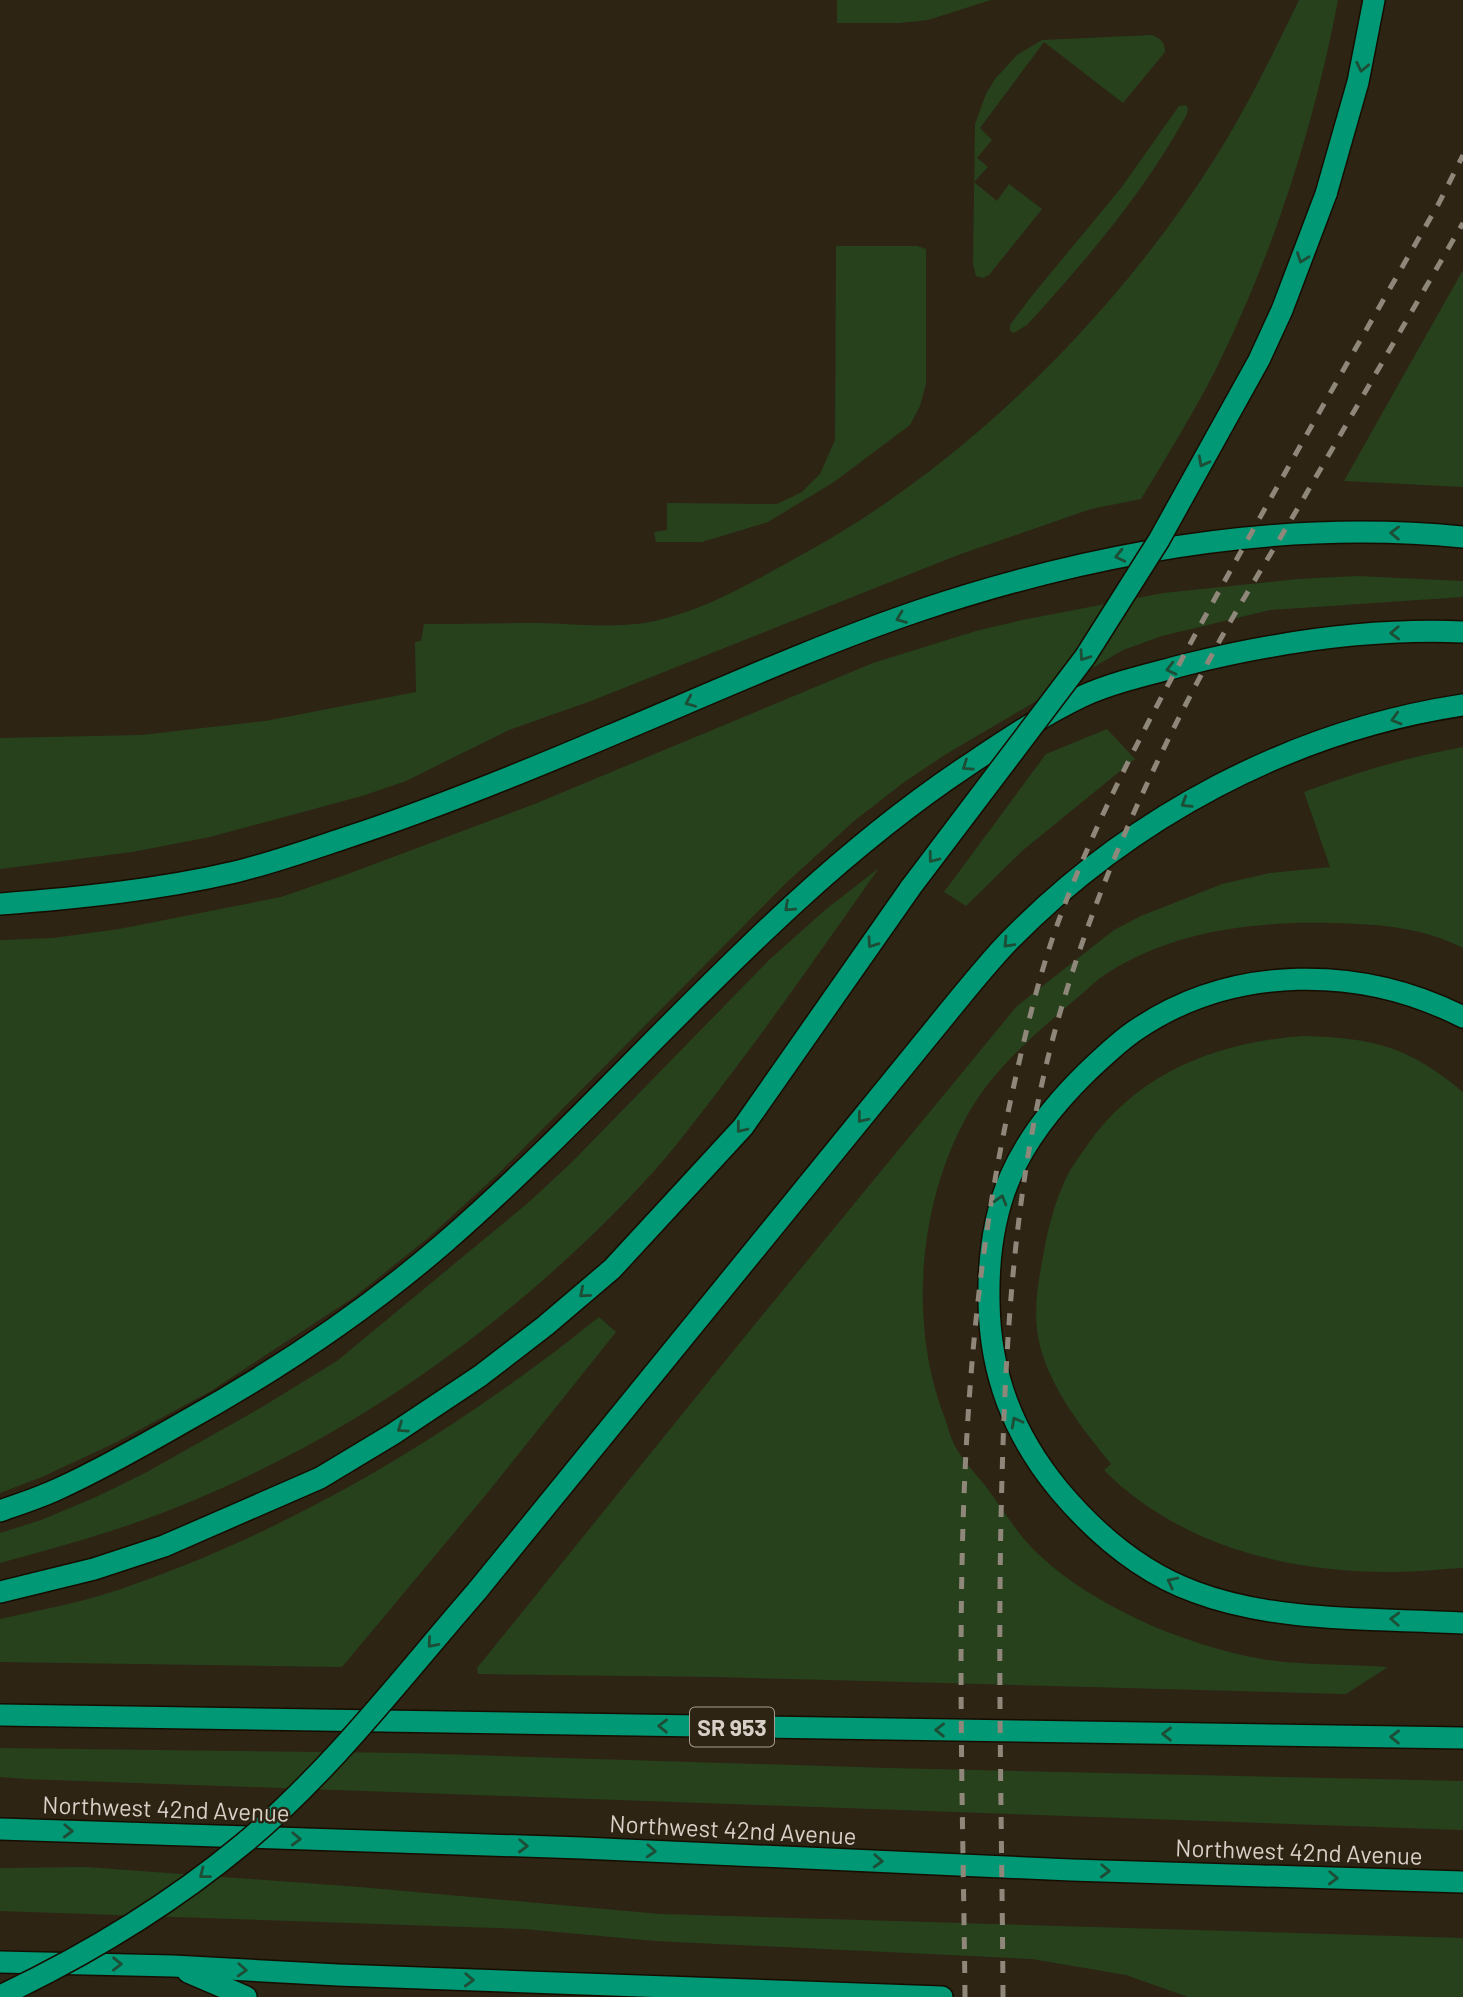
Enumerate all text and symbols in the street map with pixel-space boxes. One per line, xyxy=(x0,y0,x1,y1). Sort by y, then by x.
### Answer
one-way arrow xyxy=(1355,61,1370,73)
one-way arrow xyxy=(1296,252,1310,264)
one-way arrow xyxy=(1198,455,1211,468)
one-way arrow xyxy=(1389,525,1400,541)
one-way arrow xyxy=(1114,548,1126,563)
one-way arrow xyxy=(896,610,908,624)
one-way arrow xyxy=(1389,625,1400,640)
one-way arrow xyxy=(1080,648,1093,661)
one-way arrow xyxy=(1165,660,1177,675)
one-way arrow xyxy=(685,694,697,708)
one-way arrow xyxy=(1391,710,1403,725)
one-way arrow xyxy=(962,757,975,770)
one-way arrow xyxy=(1181,795,1194,808)
one-way arrow xyxy=(929,850,941,863)
one-way arrow xyxy=(784,898,797,911)
one-way arrow xyxy=(868,935,880,948)
one-way arrow xyxy=(1003,935,1016,948)
one-way arrow xyxy=(857,1110,870,1122)
one-way arrow xyxy=(737,1120,749,1133)
one-way arrow xyxy=(993,1195,1008,1207)
one-way arrow xyxy=(579,1285,592,1297)
one-way arrow xyxy=(1011,1417,1025,1429)
one-way arrow xyxy=(396,1420,409,1433)
one-way arrow xyxy=(1167,1576,1179,1590)
one-way arrow xyxy=(1389,1612,1400,1627)
one-way arrow xyxy=(428,1634,440,1647)
road number: SR 953 xyxy=(690,1708,774,1746)
one-way arrow xyxy=(658,1718,668,1734)
one-way arrow xyxy=(934,1722,945,1738)
one-way arrow xyxy=(1162,1726,1173,1741)
one-way arrow xyxy=(1389,1729,1400,1745)
street label: Northwest 42nd Avenue xyxy=(42,1789,290,1827)
street label: Northwest 42nd Avenue xyxy=(609,1808,857,1850)
one-way arrow xyxy=(63,1824,74,1839)
one-way arrow xyxy=(290,1831,301,1846)
street label: Northwest 42nd Avenue xyxy=(1175,1832,1423,1870)
one-way arrow xyxy=(518,1839,529,1854)
one-way arrow xyxy=(645,1844,656,1859)
one-way arrow xyxy=(873,1854,884,1869)
one-way arrow xyxy=(1100,1863,1111,1879)
one-way arrow xyxy=(200,1866,212,1879)
one-way arrow xyxy=(1327,1871,1338,1886)
one-way arrow xyxy=(112,1957,123,1972)
one-way arrow xyxy=(236,1962,247,1977)
one-way arrow xyxy=(464,1972,475,1987)

